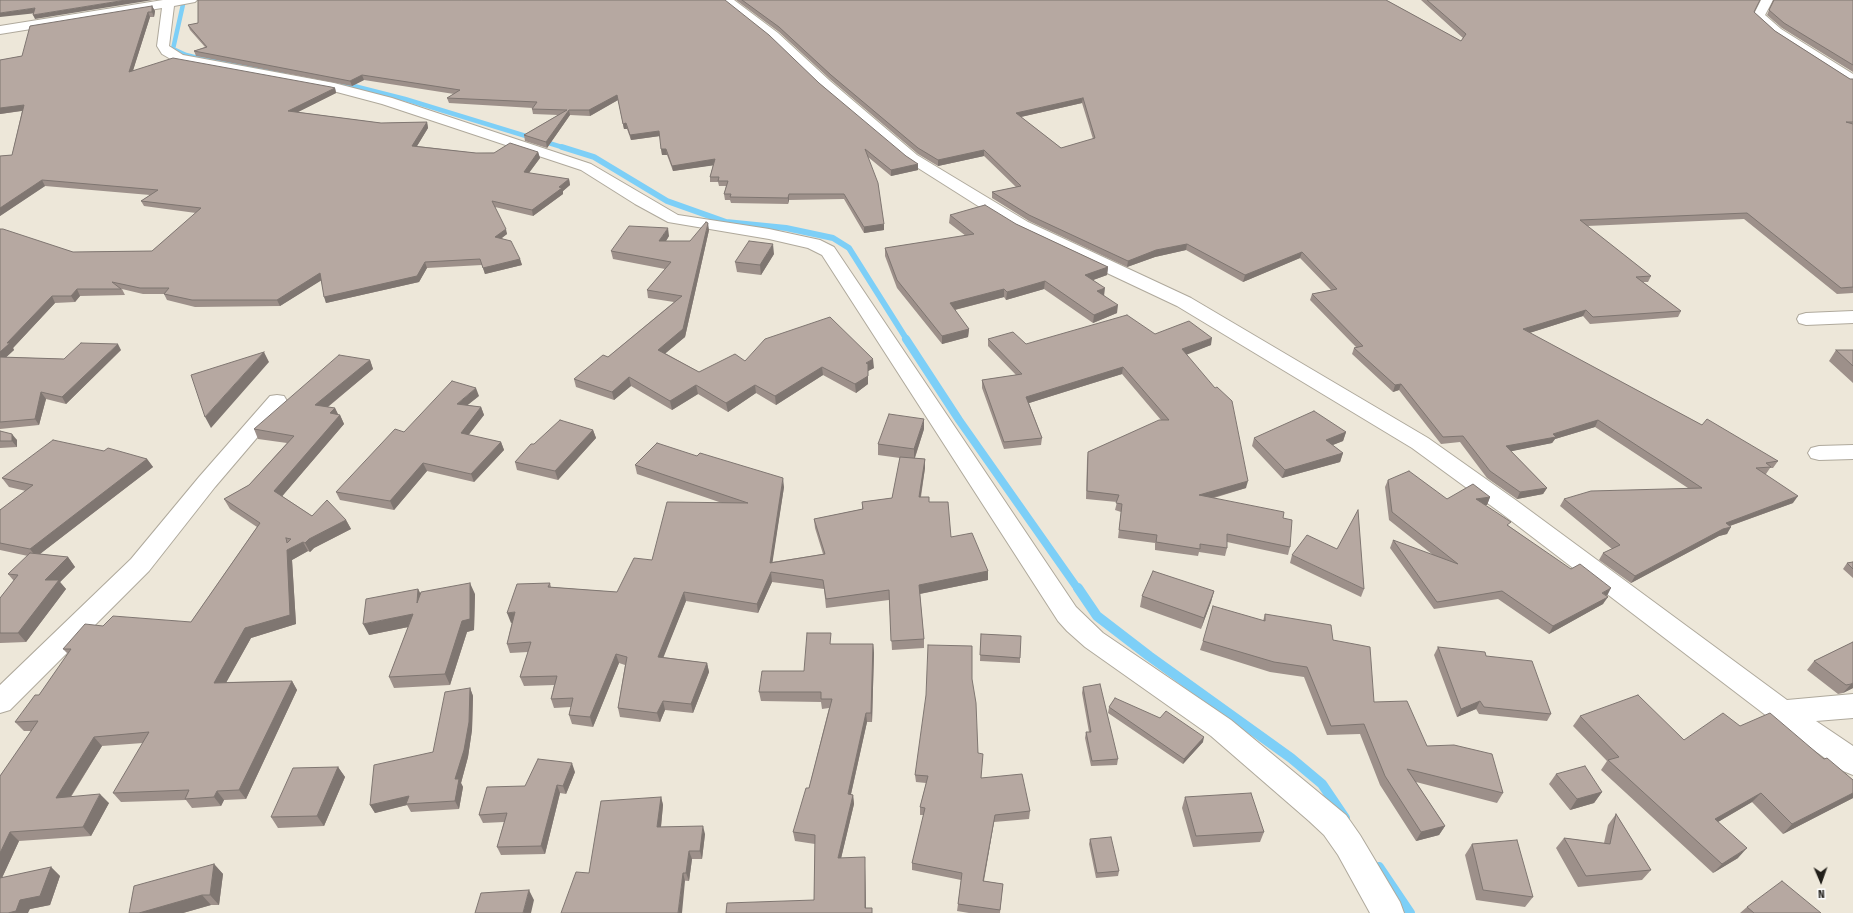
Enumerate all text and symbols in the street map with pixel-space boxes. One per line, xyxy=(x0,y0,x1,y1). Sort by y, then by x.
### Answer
north arrow xyxy=(1801,861,1841,901)
text: N xyxy=(1818,887,1825,900)

